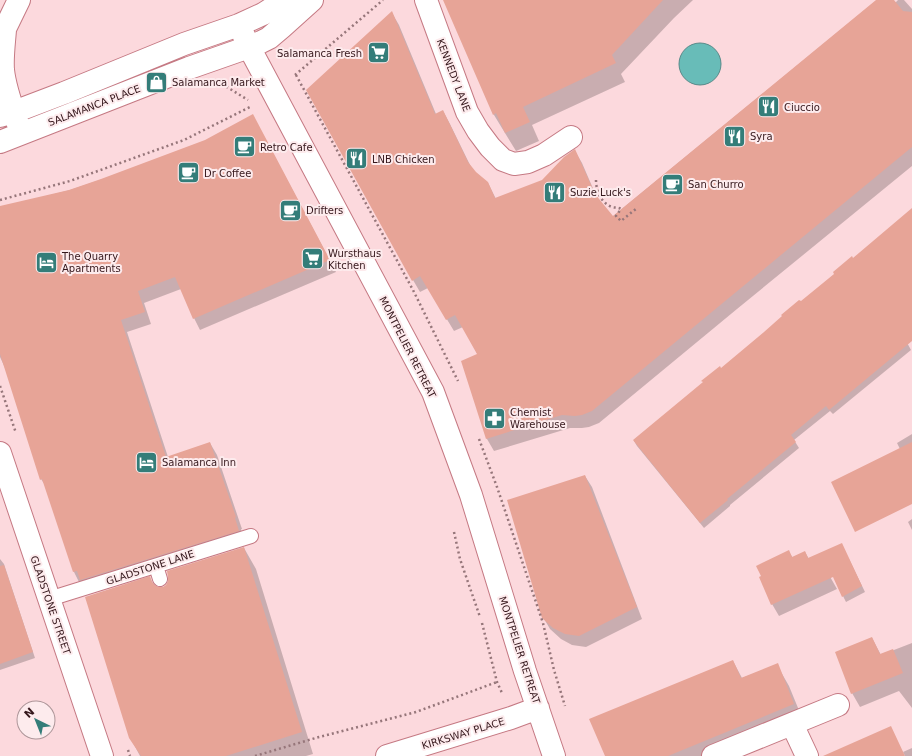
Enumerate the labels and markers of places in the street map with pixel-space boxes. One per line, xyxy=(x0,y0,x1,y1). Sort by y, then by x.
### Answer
supermarket icon: Salamanca Fresh xyxy=(365,40,391,66)
place label: Salamanca Fresh xyxy=(277,48,362,59)
shop icon: Salamanca Market xyxy=(143,69,169,95)
place label: Salamanca Market xyxy=(172,77,265,88)
restaurant icon: Ciuccio xyxy=(756,94,782,120)
place label: Ciuccio xyxy=(784,102,820,113)
restaurant icon: Syra xyxy=(722,123,748,149)
place label: Syra xyxy=(750,131,773,142)
cafe icon: Retro Cafe xyxy=(231,134,257,160)
place label: Retro Cafe xyxy=(260,142,313,153)
restaurant icon: LNB Chicken xyxy=(343,146,369,172)
place label: LNB Chicken xyxy=(372,154,435,165)
cafe icon: Dr Coffee xyxy=(176,160,202,186)
place label: Dr Coffee xyxy=(204,168,251,179)
cafe icon: San Churro xyxy=(659,171,685,197)
restaurant icon: Suzie Luck's xyxy=(541,179,567,205)
place label: San Churro xyxy=(688,179,744,190)
place label: Suzie Luck's xyxy=(570,187,631,198)
cafe icon: Drifters xyxy=(278,197,304,223)
place label: Drifters xyxy=(306,205,343,216)
supermarket icon: Wursthaus Kitchen xyxy=(300,246,326,272)
place label: Wursthaus Kitchen xyxy=(328,248,381,271)
hotel icon: The Quarry Apartments xyxy=(34,249,60,275)
place label: The Quarry Apartments xyxy=(61,251,121,274)
pharmacy icon: Chemist Warehouse xyxy=(481,405,507,431)
place label: Chemist Warehouse xyxy=(510,407,566,430)
hotel icon: Salamanca Inn xyxy=(133,449,159,475)
place label: Salamanca Inn xyxy=(162,457,236,468)

